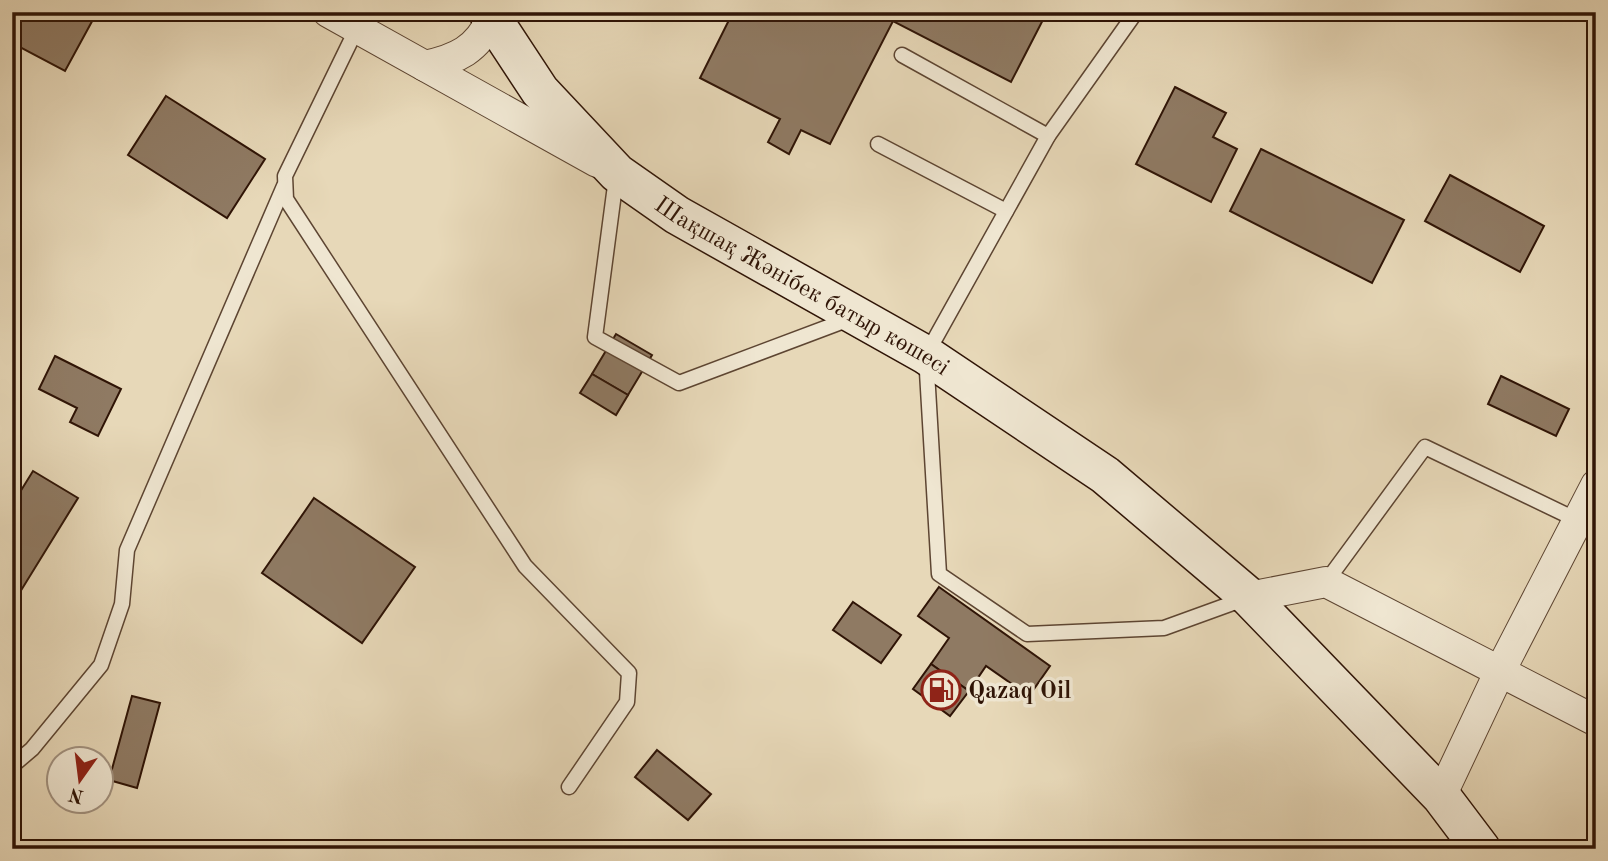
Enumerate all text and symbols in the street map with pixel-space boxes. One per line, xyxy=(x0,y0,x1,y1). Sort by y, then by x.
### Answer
street label: Шақшақ Жәнібек батыр көшесі xyxy=(649,193,953,381)
fuel station icon: Qazaq Oil xyxy=(920,669,962,711)
place label: Qazaq Oil xyxy=(968,680,1071,704)
north arrow xyxy=(46,746,116,816)
text: N xyxy=(67,783,86,805)

